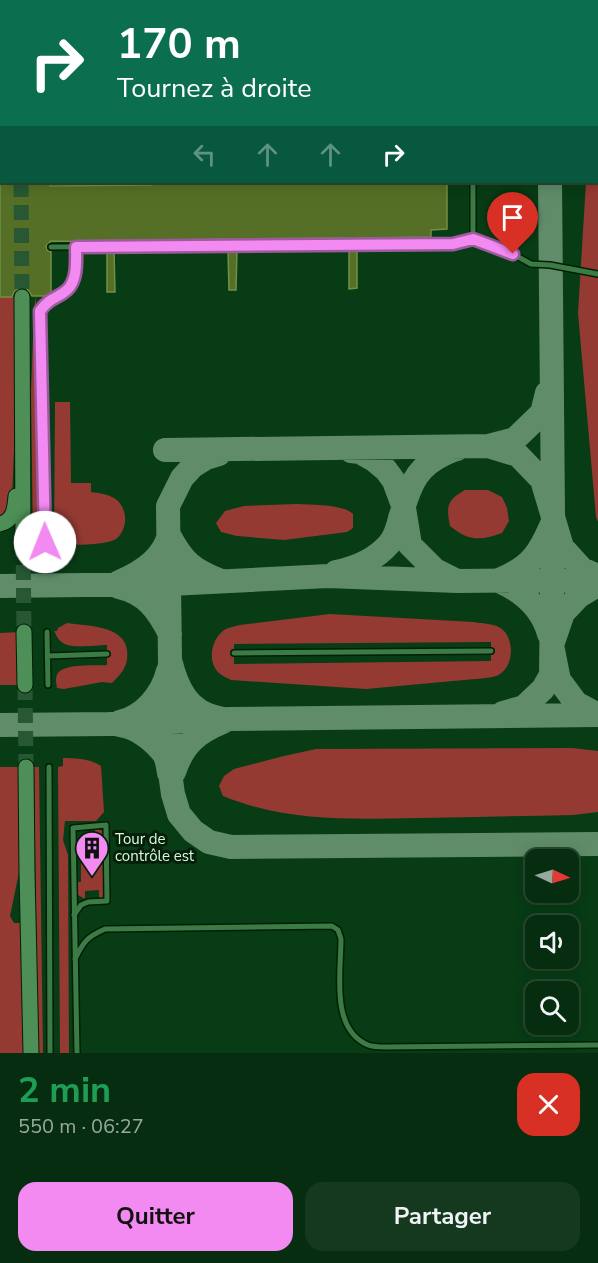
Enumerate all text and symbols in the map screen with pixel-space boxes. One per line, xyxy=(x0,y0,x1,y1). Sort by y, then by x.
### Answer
text: 170 m xyxy=(117,16,241,73)
icon: right xyxy=(18,24,96,102)
text: Tournez à droite xyxy=(117,70,312,107)
icon: left xyxy=(188,138,221,171)
icon: ahead xyxy=(251,138,284,171)
icon: ahead xyxy=(314,138,347,171)
icon: right xyxy=(377,138,410,171)
pin xyxy=(487,192,538,254)
icon: arrive xyxy=(496,201,529,234)
position arrow xyxy=(13,510,77,574)
place label: Tour de contrôle est xyxy=(115,829,195,866)
building icon: Tour de contrôle est xyxy=(74,830,110,877)
north arrow xyxy=(525,849,579,903)
map controls xyxy=(525,849,579,1035)
button: sound xyxy=(525,915,579,969)
button: search xyxy=(525,981,579,1035)
text: 2 min xyxy=(18,1066,111,1115)
button: close xyxy=(517,1073,580,1136)
text: 550 m · 06:27 xyxy=(18,1113,144,1140)
button: Quitter xyxy=(18,1182,293,1251)
button: Partager xyxy=(305,1182,580,1251)

